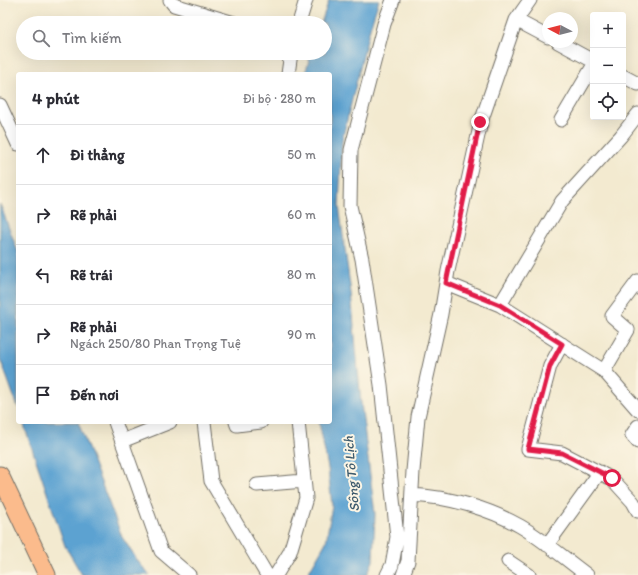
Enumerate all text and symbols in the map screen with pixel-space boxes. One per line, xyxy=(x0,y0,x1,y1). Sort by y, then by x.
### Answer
north arrow xyxy=(542,12,578,48)
map controls xyxy=(590,12,626,120)
button: + xyxy=(590,12,626,48)
search box xyxy=(16,16,332,60)
icon: search xyxy=(30,27,52,49)
text: Tìm kiếm xyxy=(62,29,122,47)
button: − xyxy=(590,48,626,84)
button: locate xyxy=(590,84,626,120)
text: 4 phút xyxy=(32,88,80,108)
text: Đi bộ · 280 m xyxy=(243,91,316,106)
route end xyxy=(471,113,489,131)
icon: ahead xyxy=(32,144,54,166)
text: Đi thẳng xyxy=(70,146,125,164)
text: 50 m xyxy=(287,147,316,162)
icon: right xyxy=(32,204,54,226)
text: Rẽ phải xyxy=(70,206,117,224)
text: 60 m xyxy=(287,207,316,222)
icon: left xyxy=(32,264,54,286)
text: Rẽ trái xyxy=(70,266,113,284)
text: 80 m xyxy=(287,267,316,282)
text: Rẽ phải xyxy=(70,318,117,336)
icon: right xyxy=(32,324,54,346)
text: 90 m xyxy=(287,327,316,342)
text: Ngách 250/80 Phan Trọng Tuệ xyxy=(70,336,241,351)
icon: arrive xyxy=(32,384,54,406)
text: Đến nơi xyxy=(70,386,119,404)
water label: Sông Tô Lịch xyxy=(340,435,363,512)
route start xyxy=(603,469,621,487)

